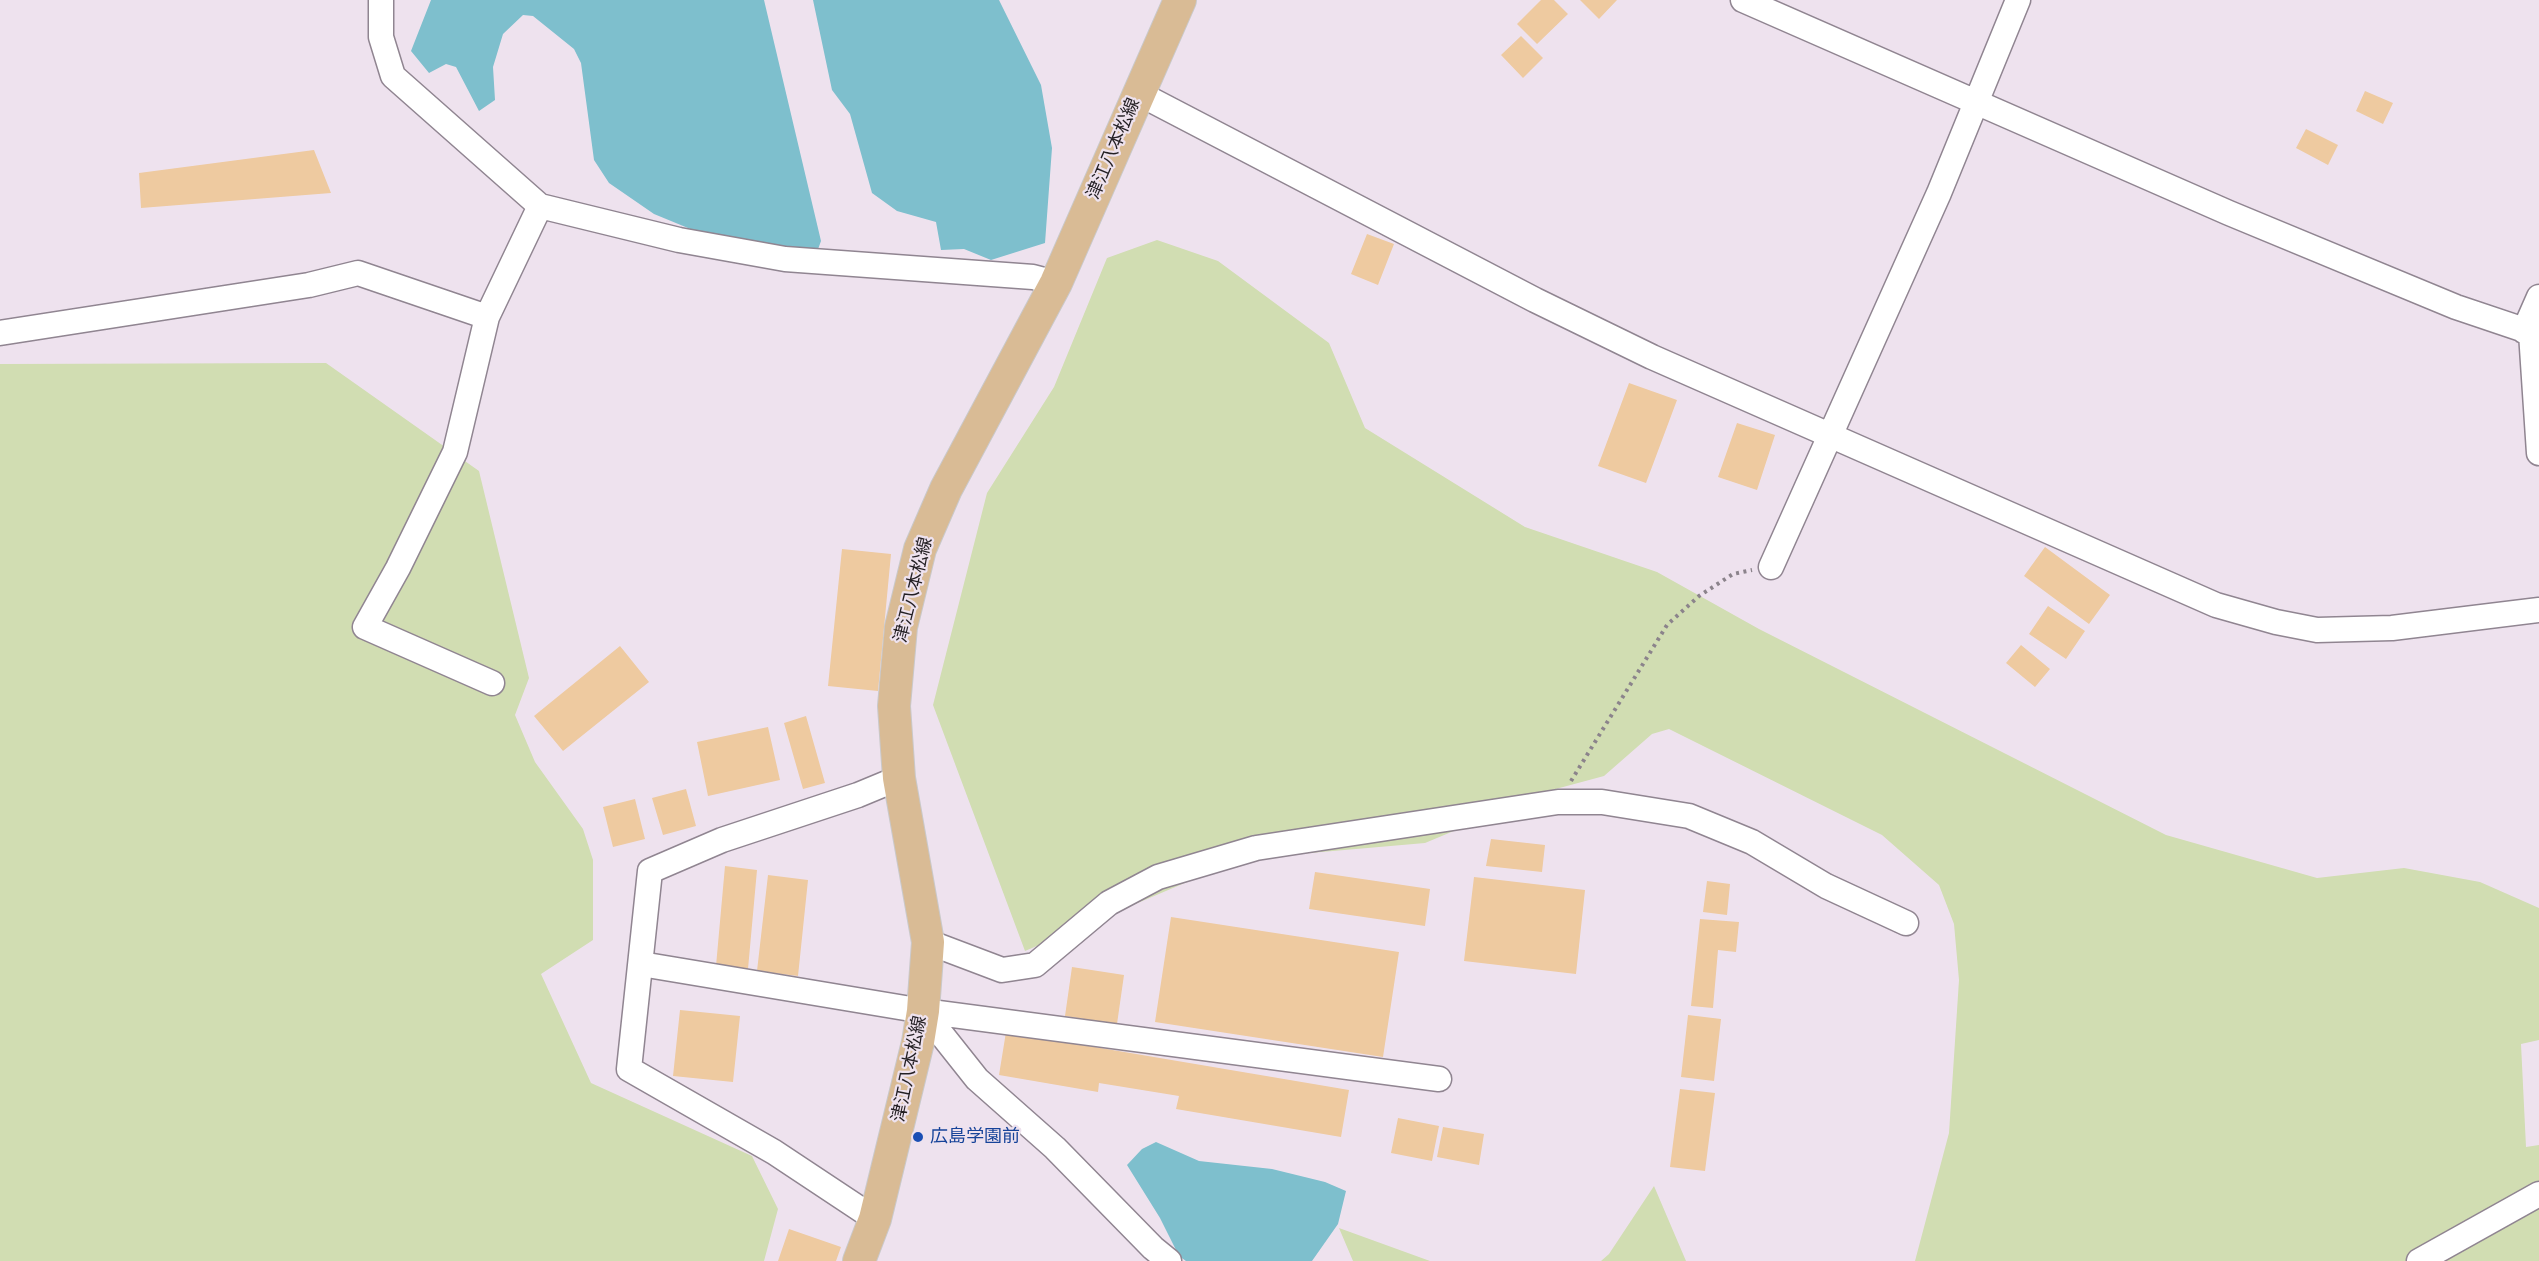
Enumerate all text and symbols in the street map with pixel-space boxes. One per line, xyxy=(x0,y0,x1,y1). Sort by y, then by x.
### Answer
street label: 津江八本松線 xyxy=(1083,95,1145,203)
street label: 津江八本松線 xyxy=(890,535,938,645)
street label: 津江八本松線 xyxy=(888,1014,932,1124)
place label: 広島学園前 xyxy=(930,1126,1020,1148)
marker: 広島学園前 xyxy=(911,1130,925,1144)

